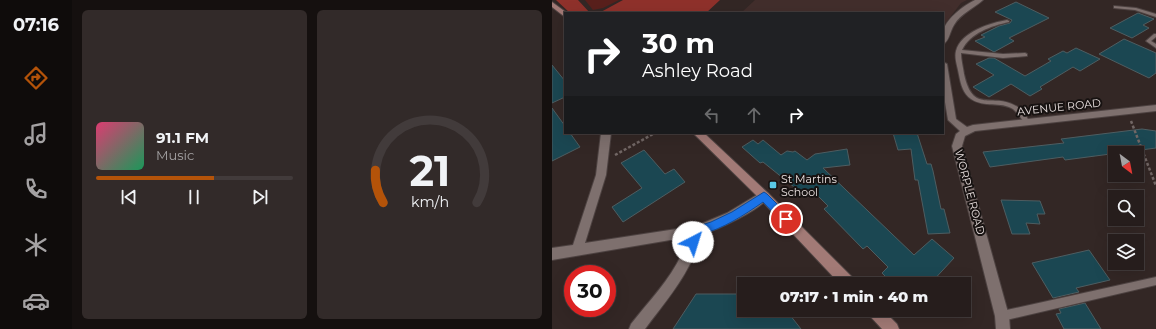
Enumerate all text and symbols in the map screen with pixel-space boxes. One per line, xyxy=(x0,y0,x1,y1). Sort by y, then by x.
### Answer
text: 07:16 xyxy=(13,14,59,36)
text: 30 m xyxy=(642,26,715,60)
icon: right xyxy=(576,28,628,80)
text: Ashley Road xyxy=(642,60,753,82)
icon: directions xyxy=(22,64,50,92)
street label: AVENUE ROAD xyxy=(1016,96,1102,118)
icon: left xyxy=(701,104,723,126)
icon: ahead xyxy=(743,104,765,126)
icon: right xyxy=(785,104,807,126)
icon: music xyxy=(22,120,50,148)
text: 91.1 FM xyxy=(156,128,209,147)
text: 21 xyxy=(409,145,450,195)
north arrow xyxy=(1108,146,1144,182)
map controls xyxy=(1108,146,1144,270)
text: Music xyxy=(156,147,194,163)
street label: WORPLE ROAD xyxy=(952,148,988,236)
place label: St Martins School xyxy=(781,172,838,199)
icon: phone xyxy=(22,175,50,203)
marker: St Martins School xyxy=(768,180,778,190)
icon: previous xyxy=(118,186,140,208)
icon: pause xyxy=(183,186,205,208)
icon: next xyxy=(249,186,271,208)
button: search xyxy=(1108,190,1144,226)
text: km/h xyxy=(410,192,449,210)
pin xyxy=(769,202,803,236)
icon: arrive xyxy=(775,208,797,230)
position arrow xyxy=(672,221,714,263)
icon: climate xyxy=(22,231,50,259)
button: layers xyxy=(1108,234,1144,270)
speed limit sign: 30 xyxy=(564,265,616,317)
icon: car xyxy=(22,287,50,315)
text: 07:17 · 1 min · 40 m xyxy=(780,287,928,306)

